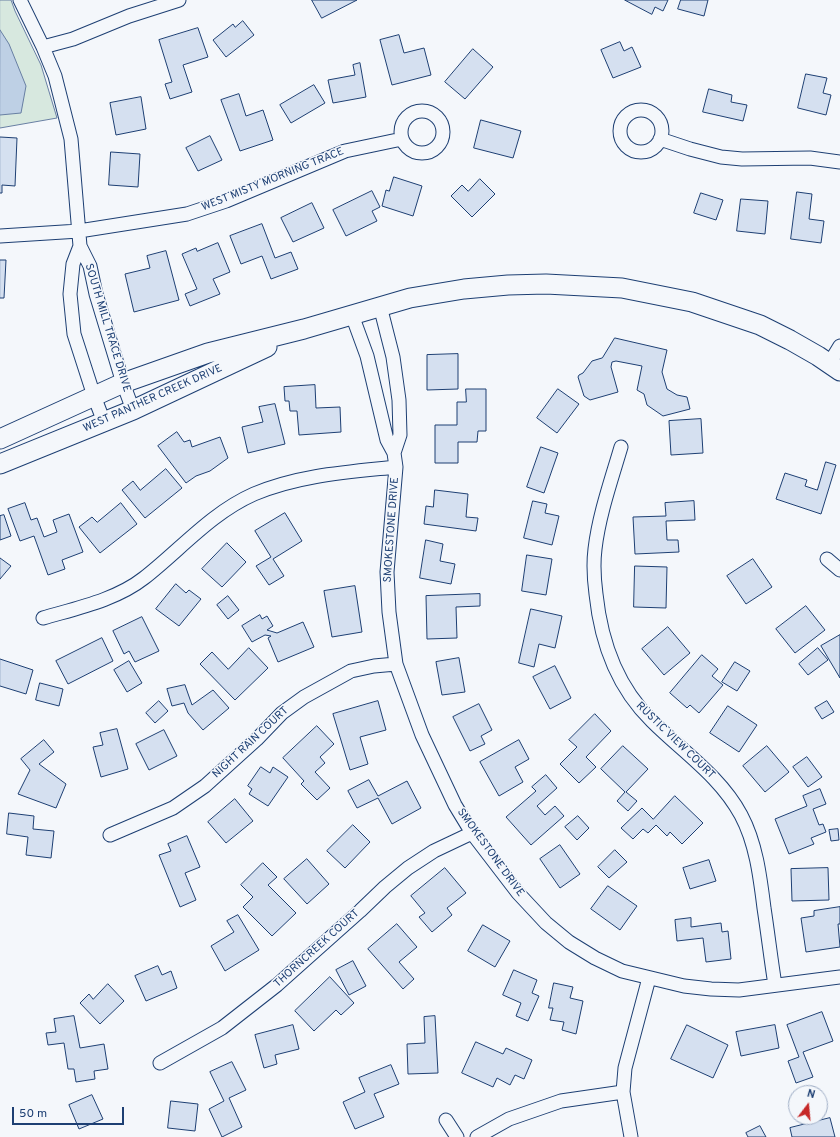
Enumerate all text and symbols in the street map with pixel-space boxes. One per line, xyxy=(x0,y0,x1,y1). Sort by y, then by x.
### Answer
street label: WEST MISTY MORNING TRACE xyxy=(200,145,346,215)
street label: SOUTH MILL TRACE DRIVE xyxy=(81,262,133,394)
street label: WEST PANTHER CREEK DRIVE xyxy=(81,362,225,436)
street label: SMOKESTONE DRIVE xyxy=(382,477,402,583)
street label: RUSTIC VIEW COURT xyxy=(633,700,717,782)
street label: NIGHT RAIN COURT xyxy=(210,704,292,782)
street label: SMOKESTONE DRIVE xyxy=(454,806,526,900)
street label: THORNCREEK COURT xyxy=(272,907,362,991)
north arrow xyxy=(788,1085,828,1125)
text: N xyxy=(805,1087,817,1102)
scale bar xyxy=(14,1099,126,1125)
text: 50 m xyxy=(19,1106,47,1122)

